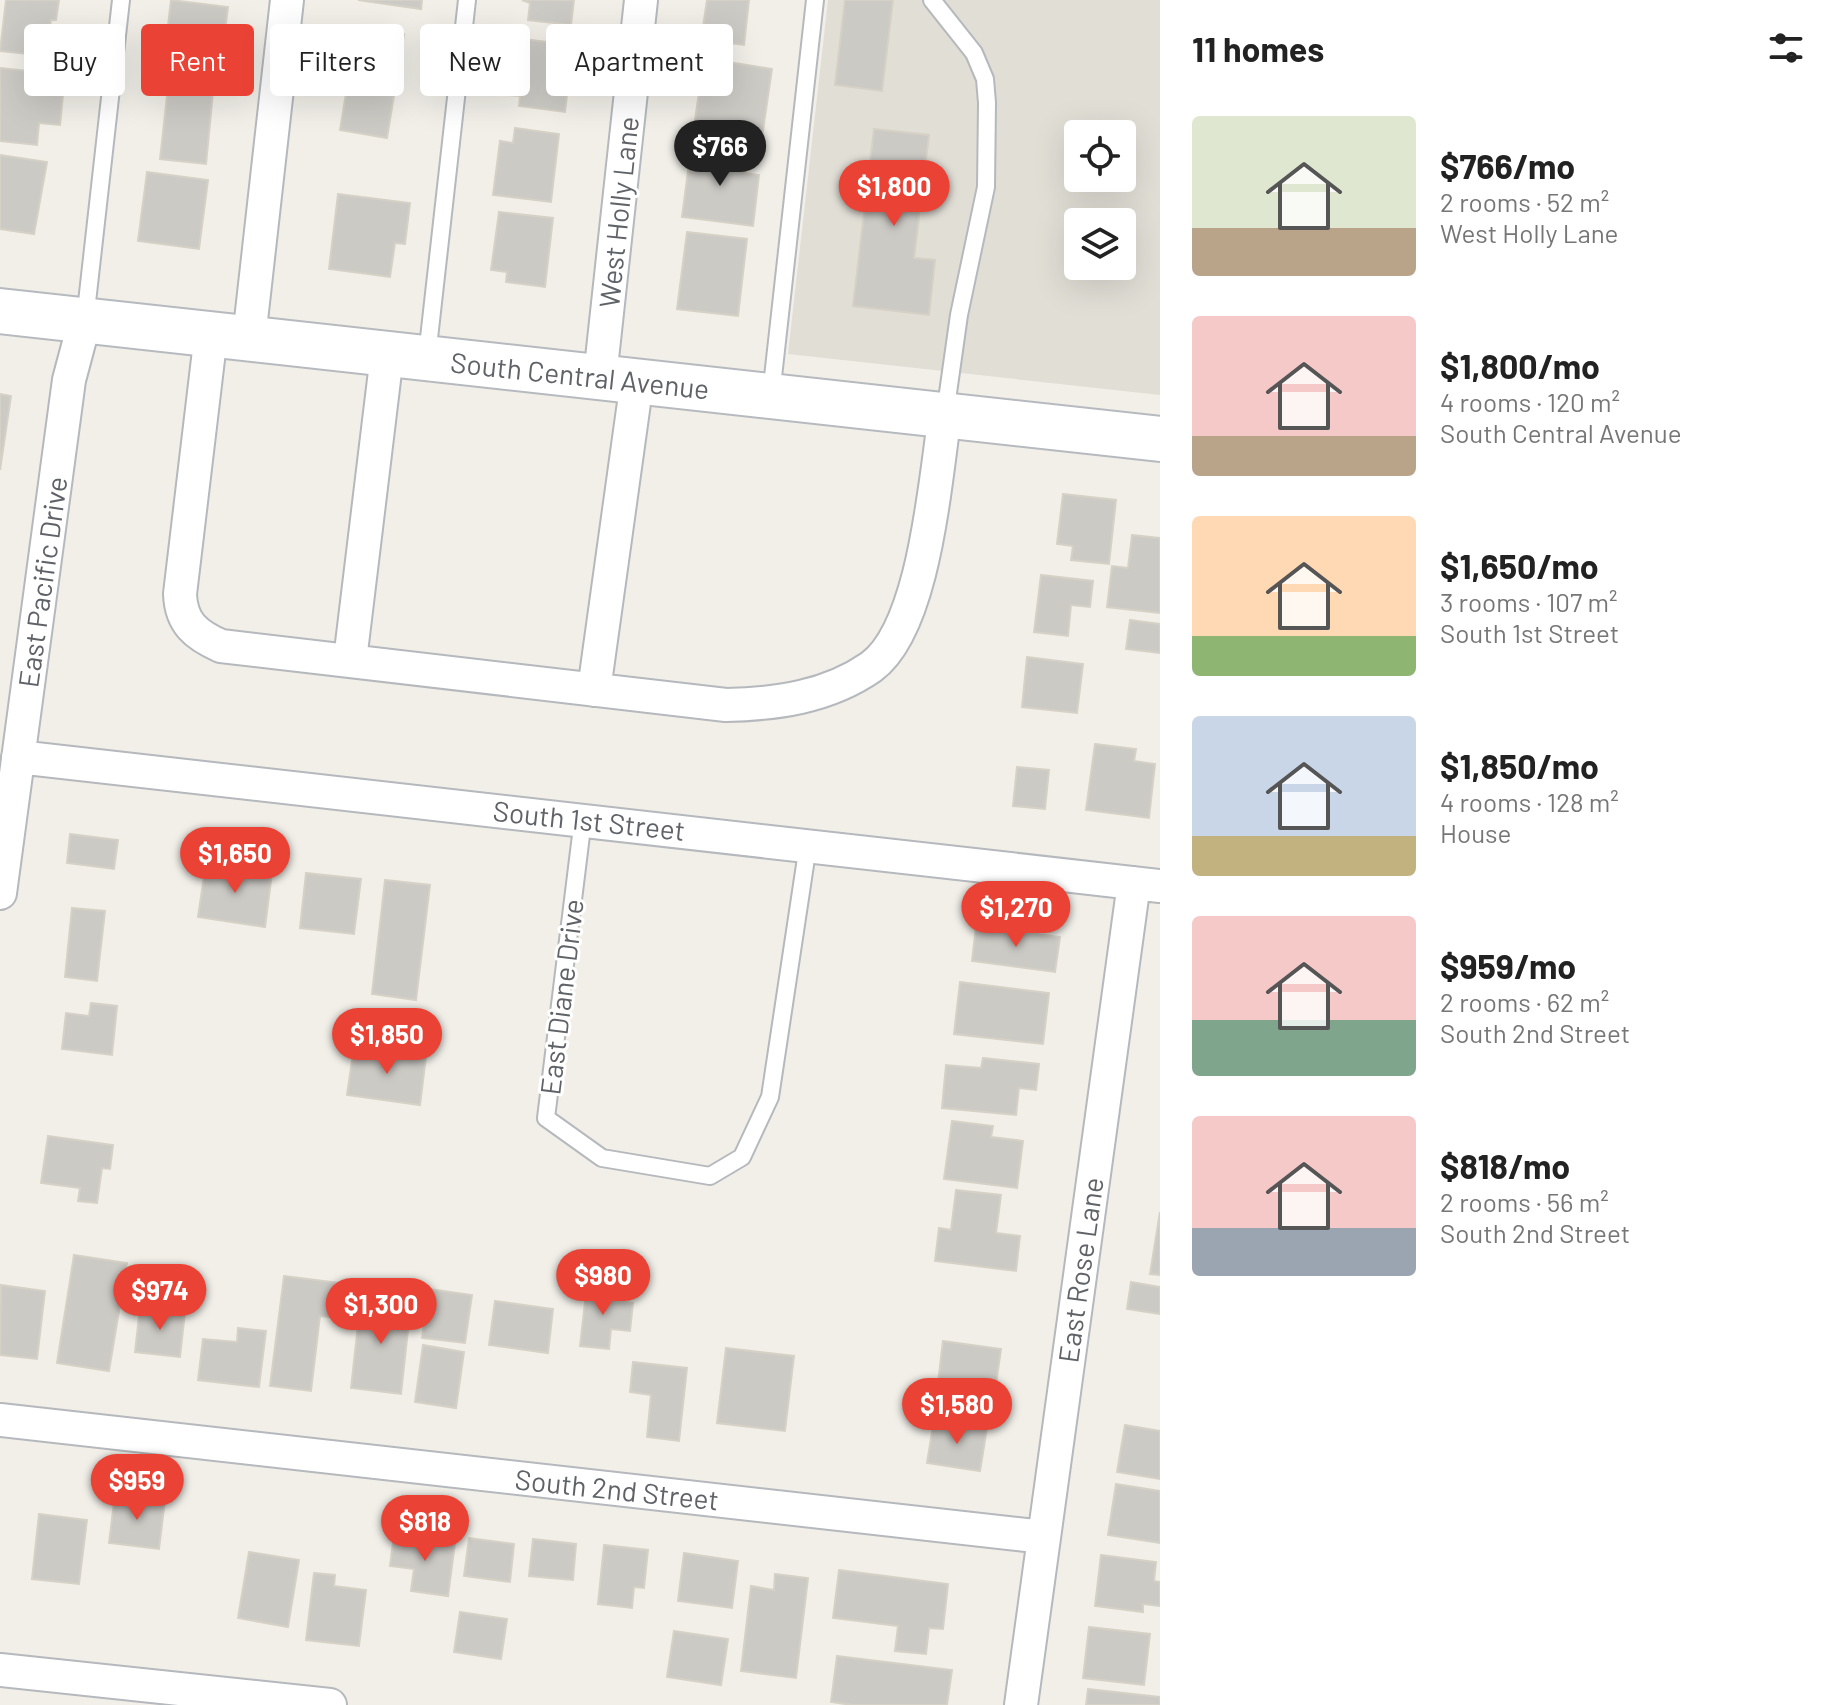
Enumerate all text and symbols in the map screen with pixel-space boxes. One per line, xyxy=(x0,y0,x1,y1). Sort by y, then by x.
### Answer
chip: Buy xyxy=(24,24,125,96)
chip: Rent xyxy=(141,24,254,96)
chip: Filters xyxy=(270,24,404,96)
chip: New xyxy=(420,24,530,96)
chip: Apartment xyxy=(546,24,733,96)
icon: filters xyxy=(1764,26,1808,70)
text: 11 homes xyxy=(1192,28,1324,69)
street label: West Holly Lane xyxy=(591,115,645,309)
pin: $766 xyxy=(673,120,767,188)
map controls xyxy=(1064,120,1136,280)
button: locate xyxy=(1064,120,1136,192)
text: $766 xyxy=(692,130,748,161)
text: $766/mo xyxy=(1440,145,1575,186)
icon: home xyxy=(1256,148,1352,244)
pin: $1,800 xyxy=(829,160,959,228)
text: $1,800 xyxy=(857,170,931,201)
text: 2 rooms · 52 m² xyxy=(1440,186,1609,217)
button: layers xyxy=(1064,208,1136,280)
text: West Holly Lane xyxy=(1440,217,1618,248)
street label: South Central Avenue xyxy=(449,344,711,406)
text: $1,800/mo xyxy=(1440,345,1600,386)
icon: home xyxy=(1256,348,1352,444)
text: 4 rooms · 120 m² xyxy=(1440,386,1620,417)
text: South Central Avenue xyxy=(1440,417,1682,448)
street label: East Pacific Drive xyxy=(10,474,74,690)
text: $1,650/mo xyxy=(1440,545,1599,586)
icon: home xyxy=(1256,548,1352,644)
text: 3 rooms · 107 m² xyxy=(1440,586,1617,617)
text: South 1st Street xyxy=(1440,617,1619,648)
text: $1,850/mo xyxy=(1440,745,1599,786)
icon: home xyxy=(1256,748,1352,844)
text: 4 rooms · 128 m² xyxy=(1440,786,1619,817)
street label: South 1st Street xyxy=(491,793,687,847)
text: House xyxy=(1440,817,1511,848)
pin: $1,650 xyxy=(170,827,300,895)
text: $1,650 xyxy=(198,837,272,868)
pin: $1,270 xyxy=(951,881,1081,949)
text: $1,270 xyxy=(979,891,1053,922)
street label: East Diane Drive xyxy=(532,897,590,1097)
text: $959/mo xyxy=(1440,945,1576,986)
icon: home xyxy=(1256,948,1352,1044)
text: 2 rooms · 62 m² xyxy=(1440,986,1609,1017)
pin: $1,850 xyxy=(322,1008,452,1076)
text: South 2nd Street xyxy=(1440,1017,1630,1048)
text: $1,850 xyxy=(350,1018,424,1049)
text: $818/mo xyxy=(1440,1145,1570,1186)
icon: home xyxy=(1256,1148,1352,1244)
street label: East Rose Lane xyxy=(1050,1175,1110,1365)
text: 2 rooms · 56 m² xyxy=(1440,1186,1609,1217)
text: South 2nd Street xyxy=(1440,1217,1630,1248)
pin: $980 xyxy=(556,1249,650,1317)
text: $980 xyxy=(574,1259,632,1290)
pin: $974 xyxy=(113,1264,207,1332)
text: $974 xyxy=(131,1274,189,1305)
pin: $1,300 xyxy=(316,1278,446,1346)
text: $1,300 xyxy=(344,1288,418,1319)
pin: $1,580 xyxy=(892,1378,1022,1446)
text: $1,580 xyxy=(920,1388,994,1419)
pin: $959 xyxy=(90,1454,184,1522)
street label: South 2nd Street xyxy=(513,1461,721,1517)
text: $959 xyxy=(109,1464,165,1495)
pin: $818 xyxy=(378,1495,472,1563)
text: $818 xyxy=(399,1505,451,1536)

